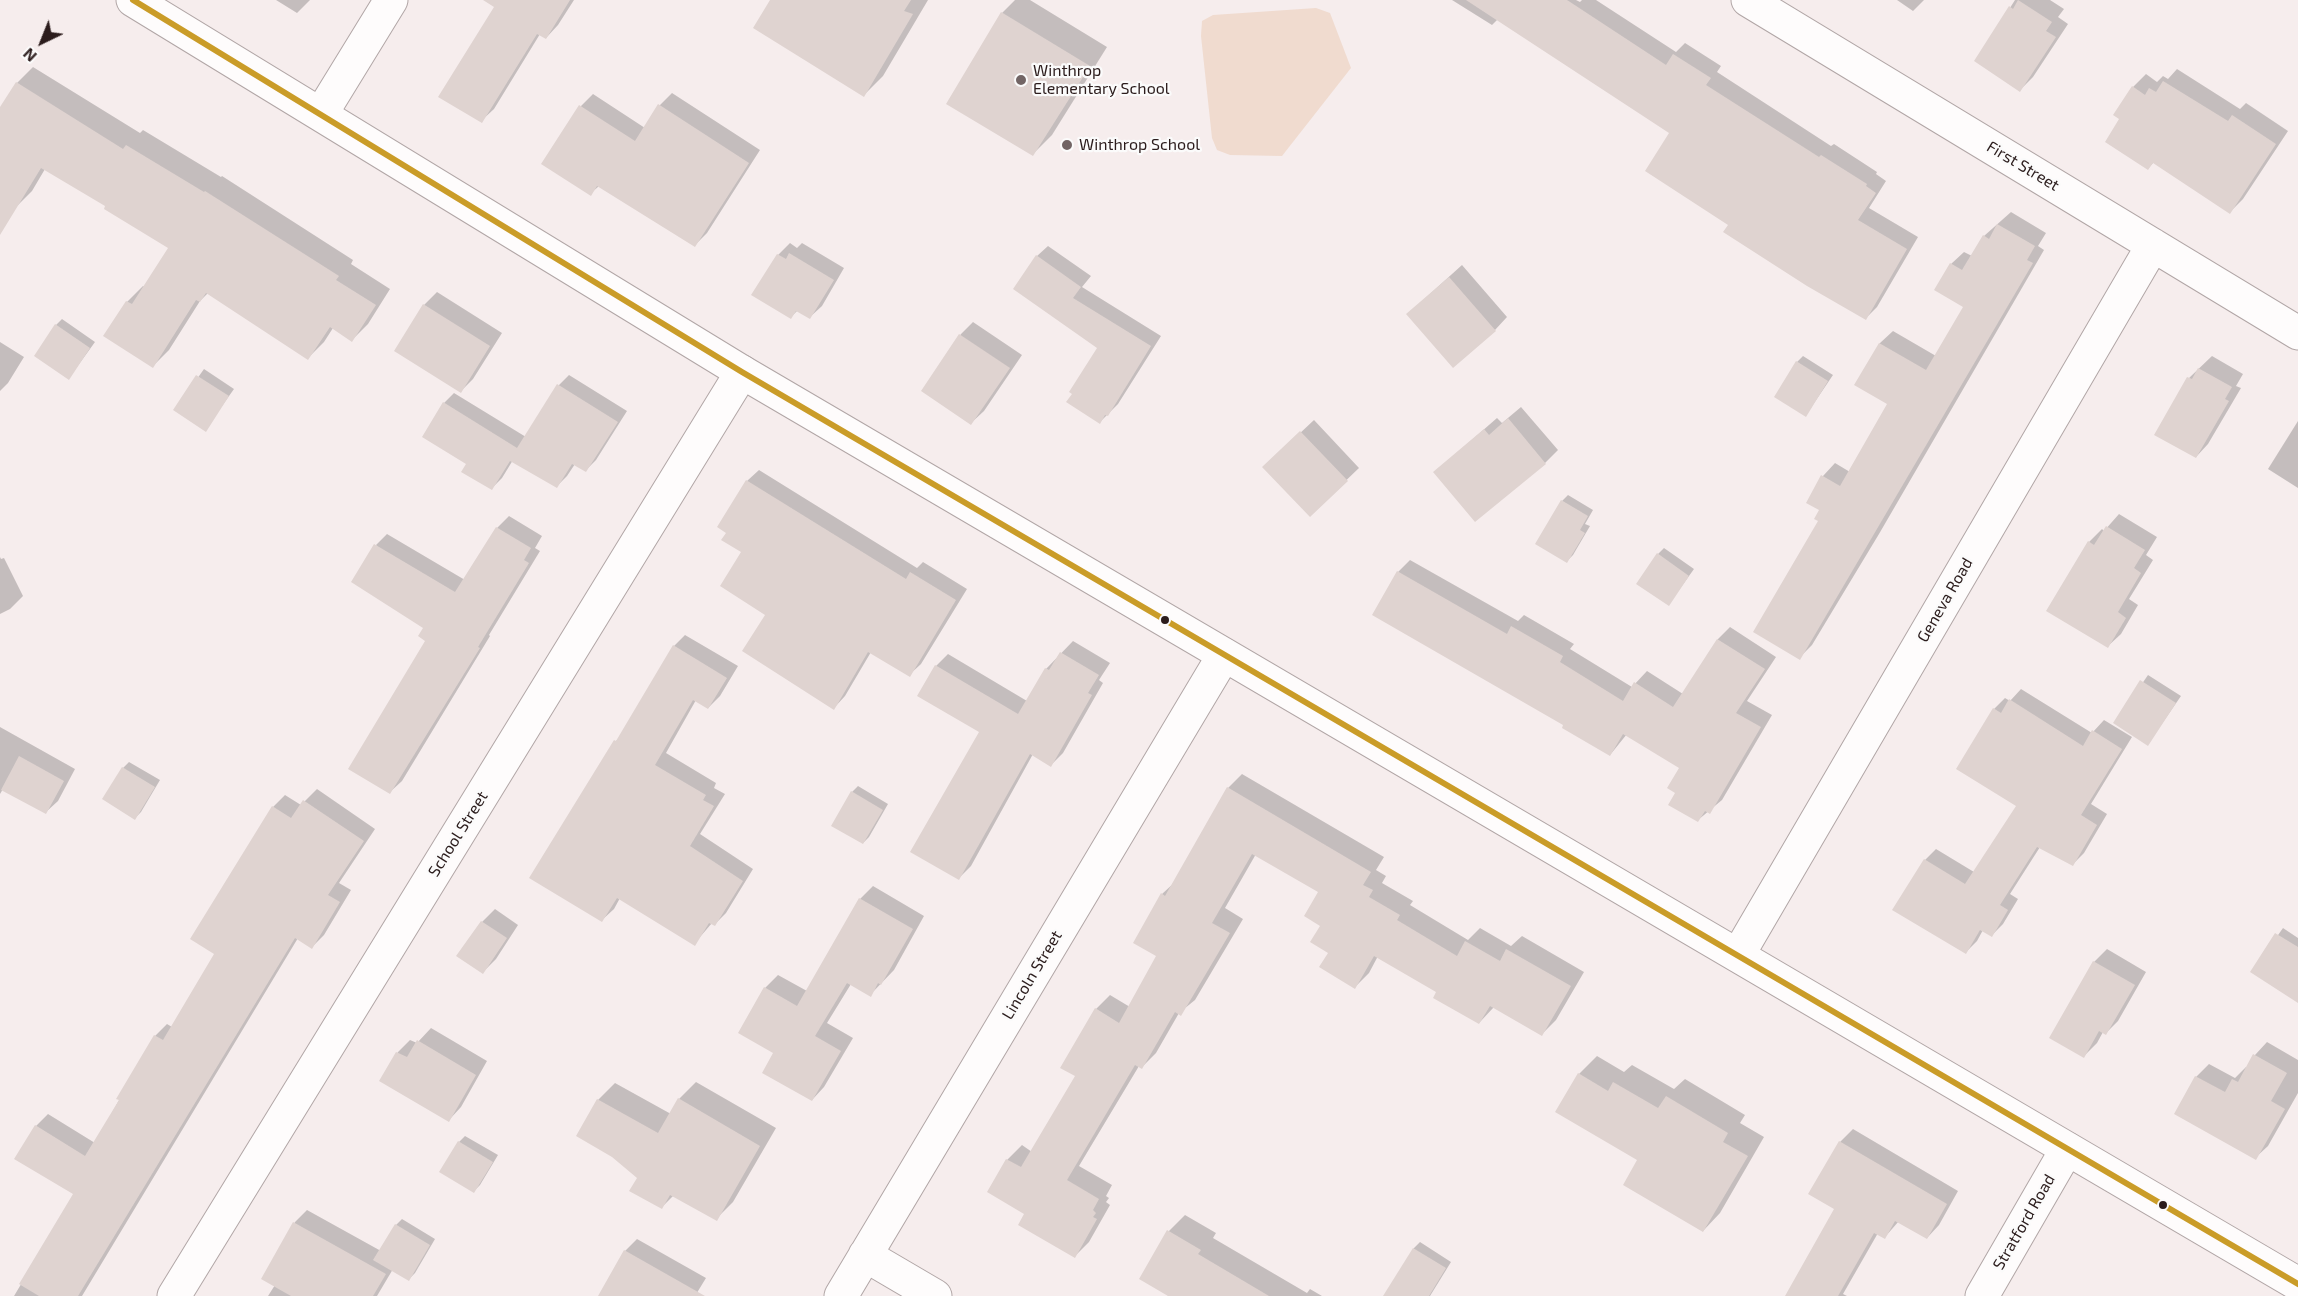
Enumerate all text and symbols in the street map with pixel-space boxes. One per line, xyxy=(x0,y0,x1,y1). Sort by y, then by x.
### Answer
north arrow xyxy=(12,12,72,72)
text: N xyxy=(19,45,40,66)
place label: Winthrop Elementary School xyxy=(1033,61,1170,99)
marker: Winthrop Elementary School xyxy=(1014,73,1028,87)
place label: Winthrop School xyxy=(1079,135,1200,155)
street label: First Street xyxy=(1983,137,2063,195)
marker: Winthrop School xyxy=(1060,138,1074,152)
street label: Geneva Road xyxy=(1913,554,1977,646)
unlabelled marker xyxy=(1159,614,1171,626)
street label: School Street xyxy=(424,788,492,880)
street label: Lincoln Street xyxy=(998,927,1066,1023)
street label: Stratford Road xyxy=(1989,1171,2059,1273)
unlabelled marker xyxy=(2157,1199,2169,1211)

